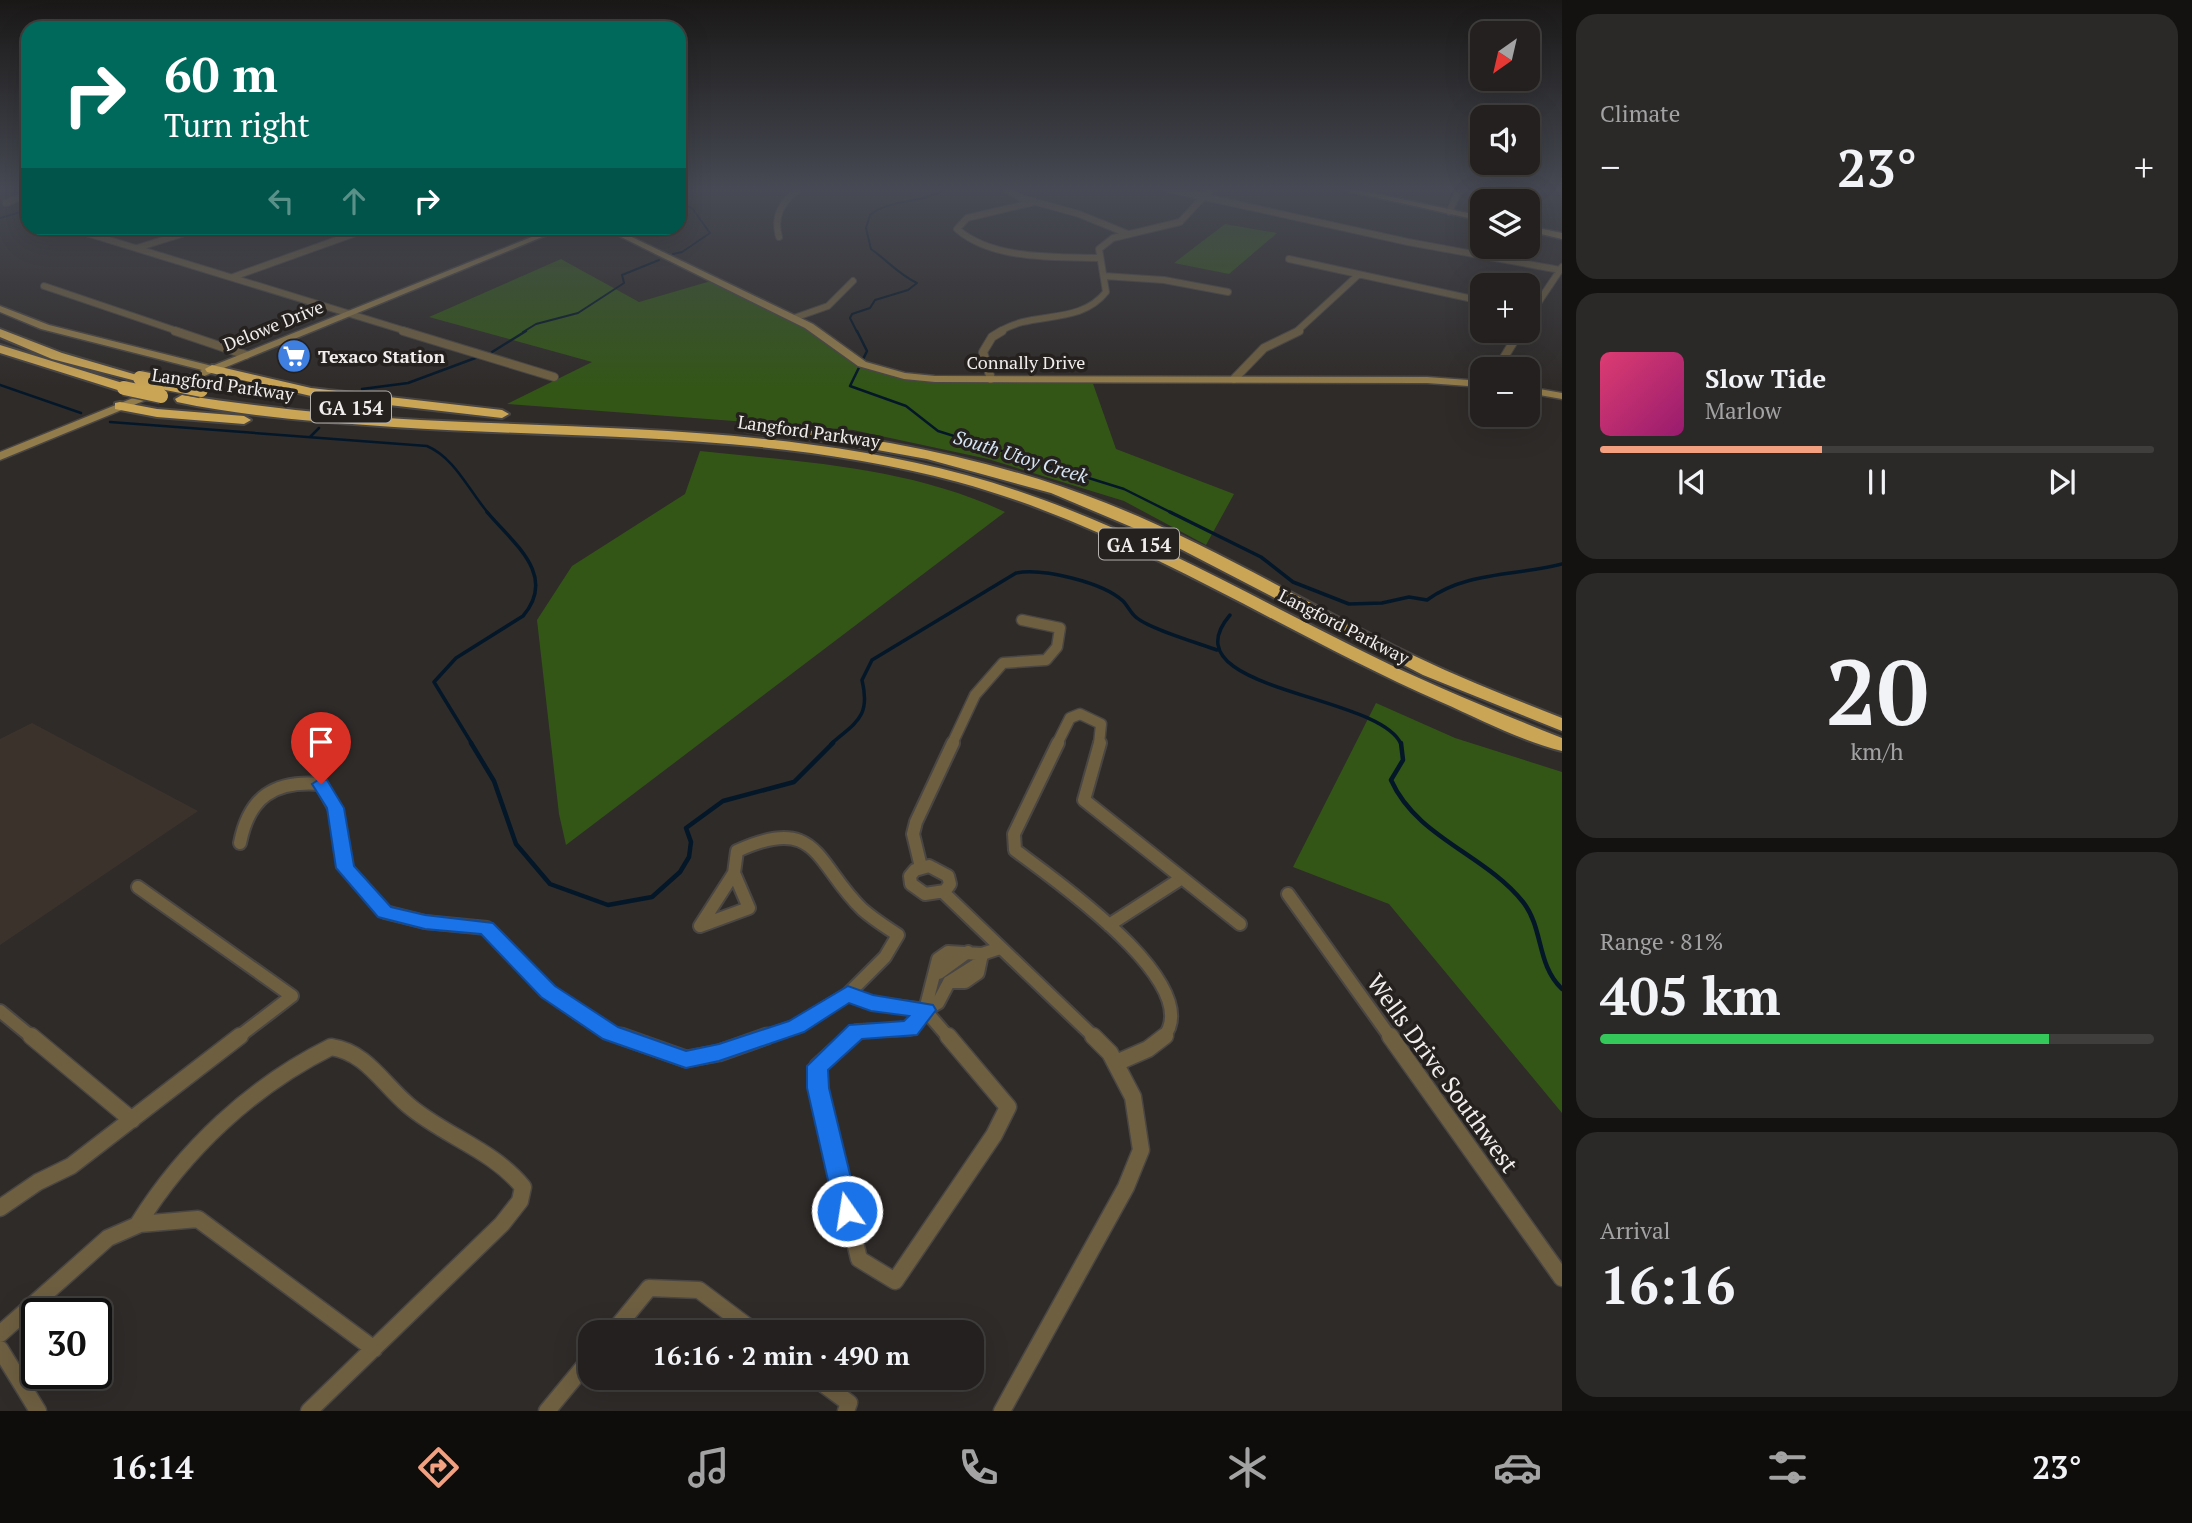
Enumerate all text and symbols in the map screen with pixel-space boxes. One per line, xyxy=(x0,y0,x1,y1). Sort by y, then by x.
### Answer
north arrow xyxy=(1470,21,1540,91)
map controls xyxy=(1470,21,1540,427)
text: 60 m xyxy=(164,41,278,106)
icon: right xyxy=(49,49,140,140)
text: Climate xyxy=(1600,98,1680,129)
text: Turn right xyxy=(164,104,310,146)
button: sound xyxy=(1470,105,1540,175)
text: 23° xyxy=(1837,133,1917,202)
text: − xyxy=(1600,142,1620,192)
text: + xyxy=(2134,142,2154,192)
icon: left xyxy=(262,182,300,220)
icon: ahead xyxy=(335,182,373,220)
icon: right xyxy=(408,182,446,220)
button: layers xyxy=(1470,189,1540,259)
button: + xyxy=(1470,273,1540,343)
street label: Delowe Drive xyxy=(219,294,327,356)
supermarket icon: Texaco Station xyxy=(275,337,313,375)
place label: Texaco Station xyxy=(318,344,446,368)
street label: Connally Drive xyxy=(967,350,1085,374)
button: − xyxy=(1470,357,1540,427)
text: Slow Tide xyxy=(1705,361,1826,395)
street label: Langford Parkway xyxy=(150,362,297,406)
road number: GA 154 xyxy=(311,392,391,422)
text: Marlow xyxy=(1705,395,1782,426)
street label: Langford Parkway xyxy=(736,409,883,453)
water label: South Utoy Creek xyxy=(951,424,1092,489)
icon: previous xyxy=(1673,463,1711,501)
icon: pause xyxy=(1858,463,1896,501)
icon: next xyxy=(2043,463,2081,501)
road number: GA 154 xyxy=(1099,528,1179,559)
street label: Langford Parkway xyxy=(1275,583,1414,670)
text: 20 xyxy=(1826,630,1928,751)
pin xyxy=(291,712,351,784)
icon: arrive xyxy=(302,723,340,761)
text: km/h xyxy=(1850,736,1904,767)
text: Range · 81% xyxy=(1600,926,1723,957)
text: 405 km xyxy=(1600,961,1781,1030)
street label: Wells Drive Southwest xyxy=(1360,967,1526,1179)
position arrow xyxy=(810,1174,884,1248)
text: Arrival xyxy=(1600,1215,1671,1246)
text: 16:16 xyxy=(1600,1250,1735,1319)
speed limit sign: 30 xyxy=(21,1298,112,1389)
text: 16:16 · 2 min · 490 m xyxy=(652,1338,910,1372)
icon: directions xyxy=(414,1443,463,1492)
icon: music xyxy=(684,1443,733,1492)
icon: phone xyxy=(954,1443,1003,1492)
icon: climate xyxy=(1223,1443,1272,1492)
icon: car xyxy=(1493,1443,1542,1492)
icon: filters xyxy=(1763,1443,1812,1492)
text: 16:14 xyxy=(110,1446,194,1488)
text: 23° xyxy=(2032,1446,2082,1488)

